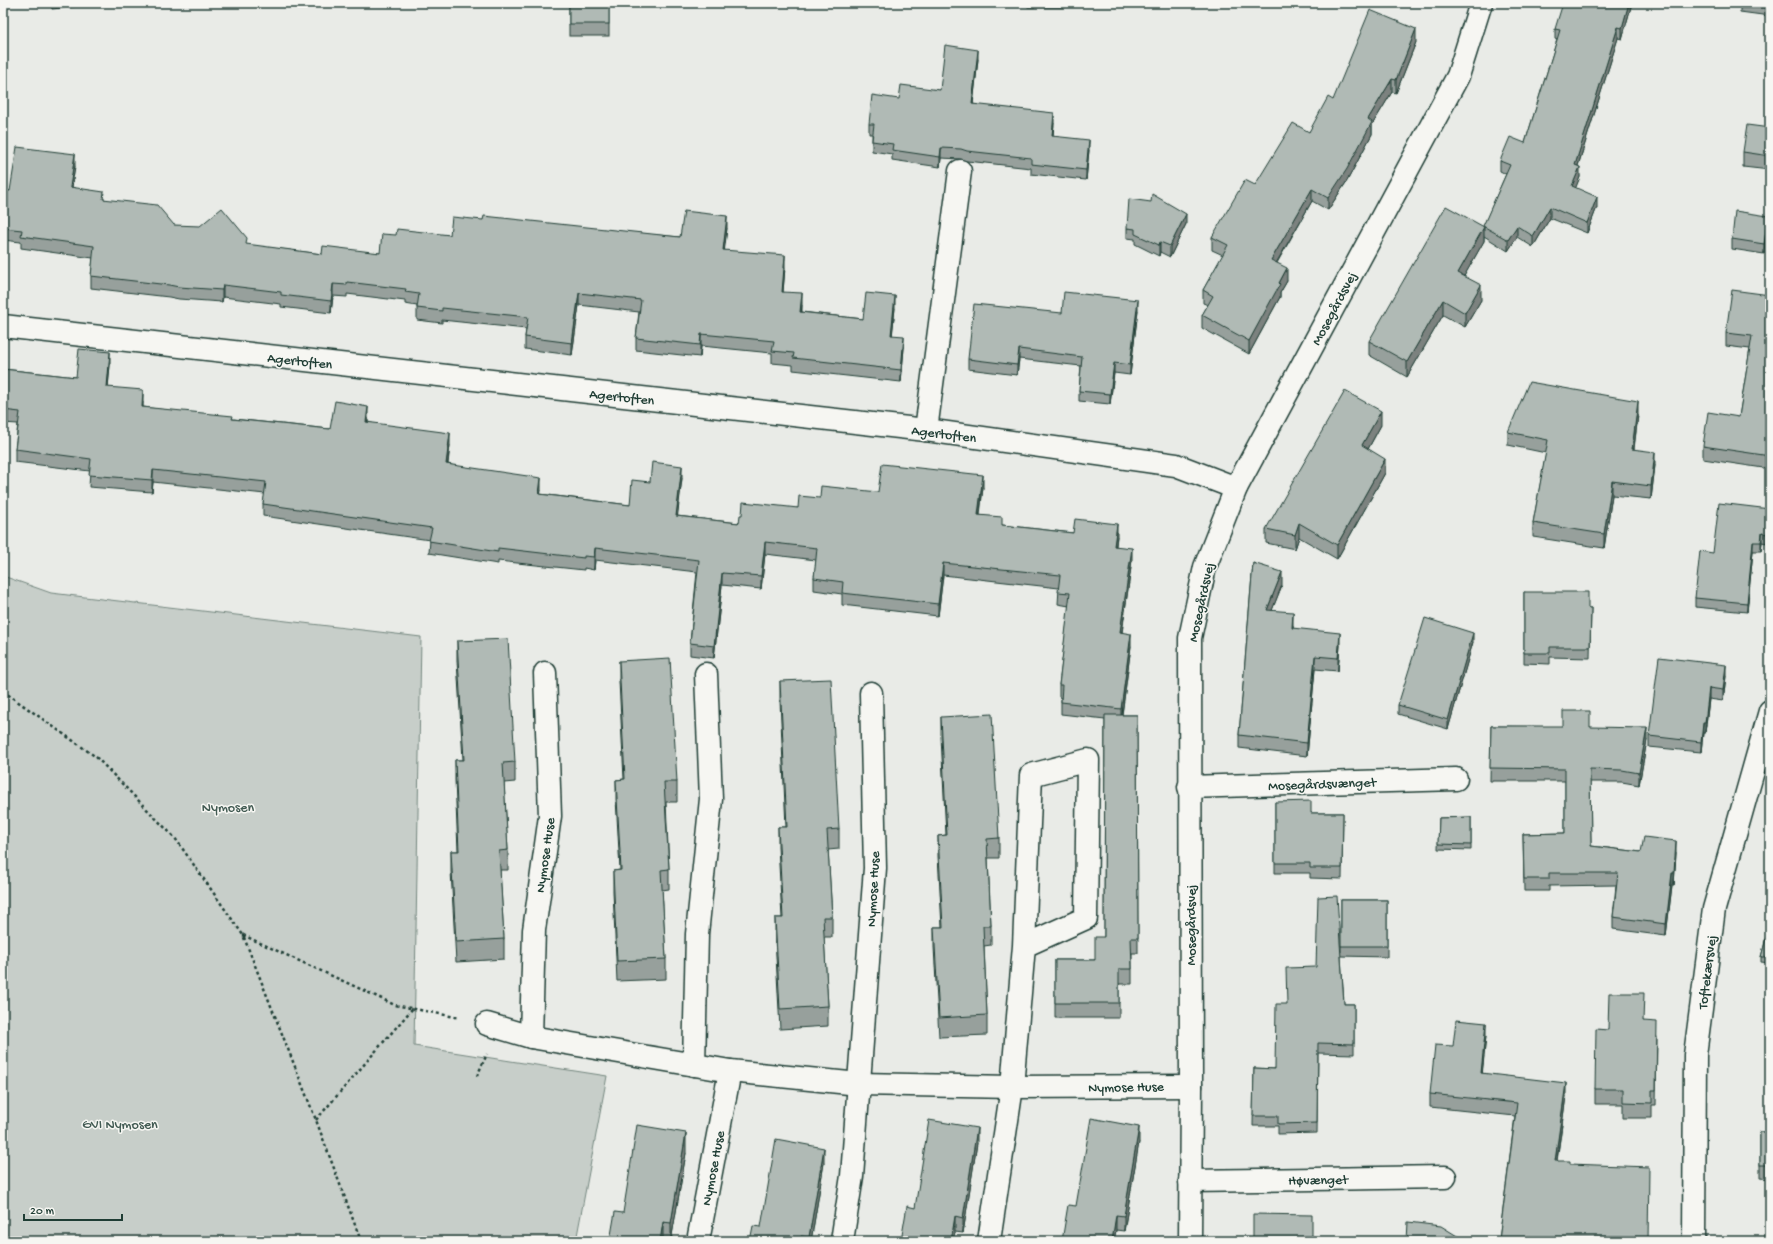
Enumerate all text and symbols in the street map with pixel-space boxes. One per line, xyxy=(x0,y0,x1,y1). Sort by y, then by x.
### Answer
street label: Mosegårdsvej xyxy=(1309,269,1362,349)
street label: Agertoften xyxy=(266,351,333,374)
street label: Agertoften xyxy=(588,387,655,410)
street label: Agertoften xyxy=(910,423,977,448)
street label: Mosegårdsvej xyxy=(1186,561,1219,644)
street label: Mosegårdsvænget xyxy=(1268,775,1378,796)
park label: Nymosen xyxy=(202,800,254,817)
street label: Nymose Huse xyxy=(533,816,560,894)
street label: Nymose Huse xyxy=(864,850,885,927)
street label: Mosegårdsvej xyxy=(1184,885,1201,965)
street label: Toftekærsvej xyxy=(1695,934,1721,1011)
street label: Nymose Huse xyxy=(1088,1079,1165,1098)
park label: GVI Nymosen xyxy=(82,1117,158,1134)
street label: Nymose Huse xyxy=(699,1129,730,1207)
street label: Høvænget xyxy=(1288,1172,1349,1191)
scale bar xyxy=(24,1196,122,1222)
text: 20 m xyxy=(30,1205,55,1219)

